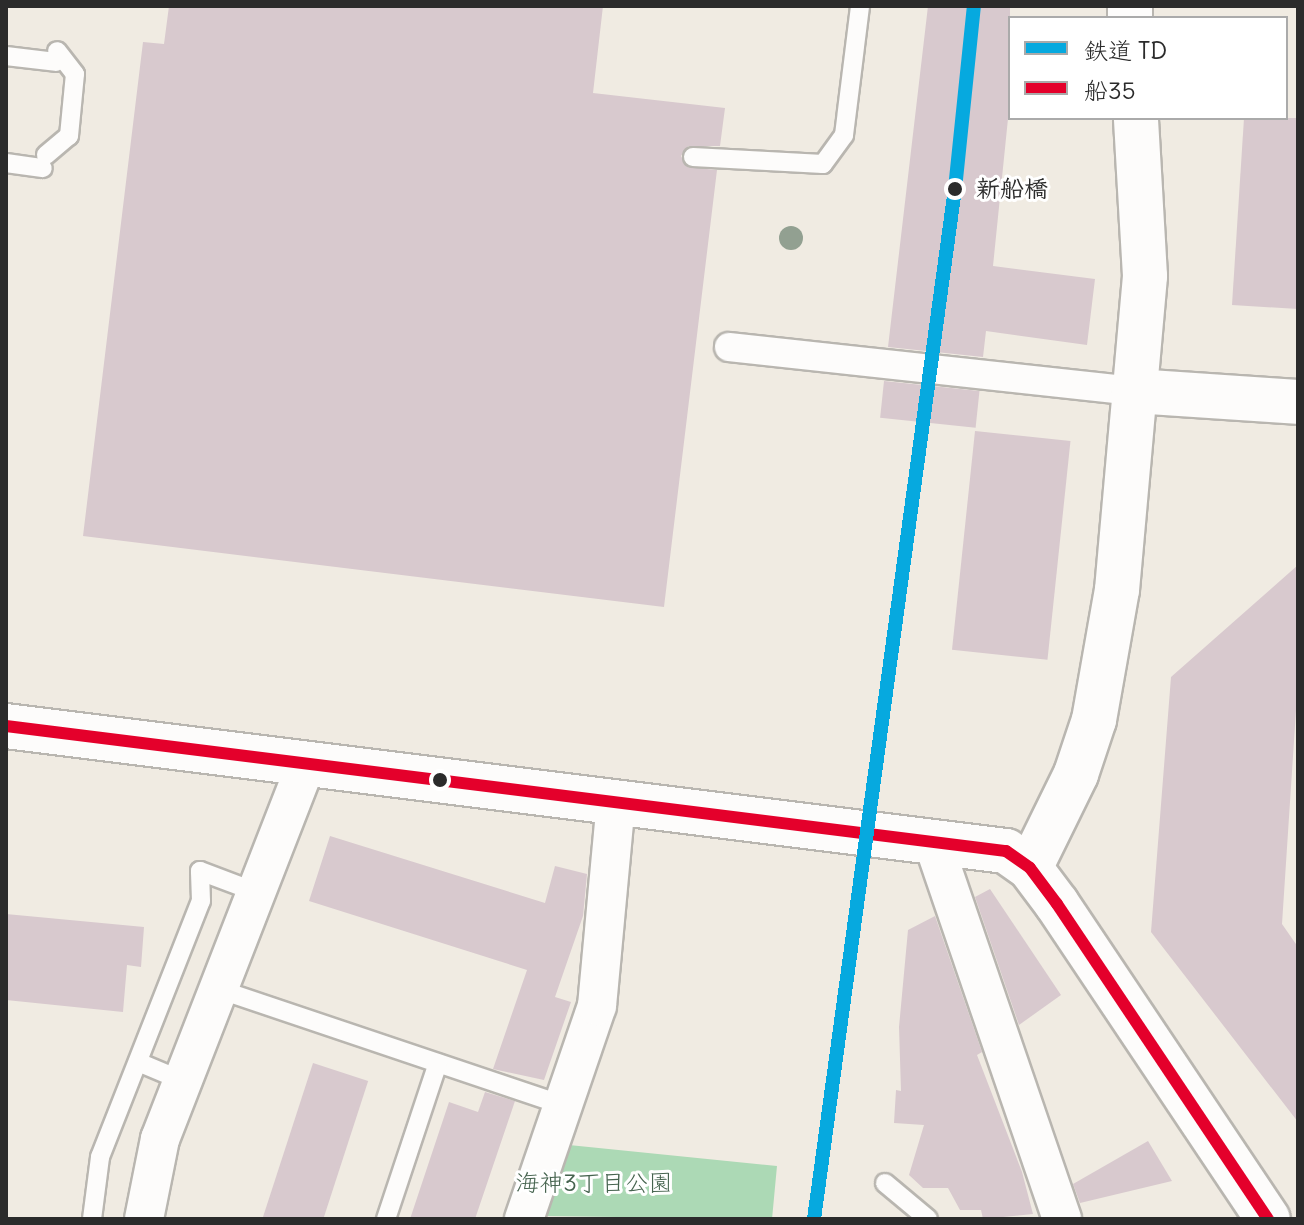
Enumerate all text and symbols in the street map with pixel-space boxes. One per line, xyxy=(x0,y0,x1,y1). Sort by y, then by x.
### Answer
legend xyxy=(1008,16,1288,120)
text: 鉄道 TD xyxy=(1084,35,1167,65)
text: 船35 xyxy=(1084,75,1135,105)
marker: 新船橋 xyxy=(941,175,969,203)
place label: 新船橋 xyxy=(976,175,1048,203)
unlabelled marker xyxy=(432,772,448,788)
park label: 海神3丁目公園 xyxy=(515,1169,673,1197)

